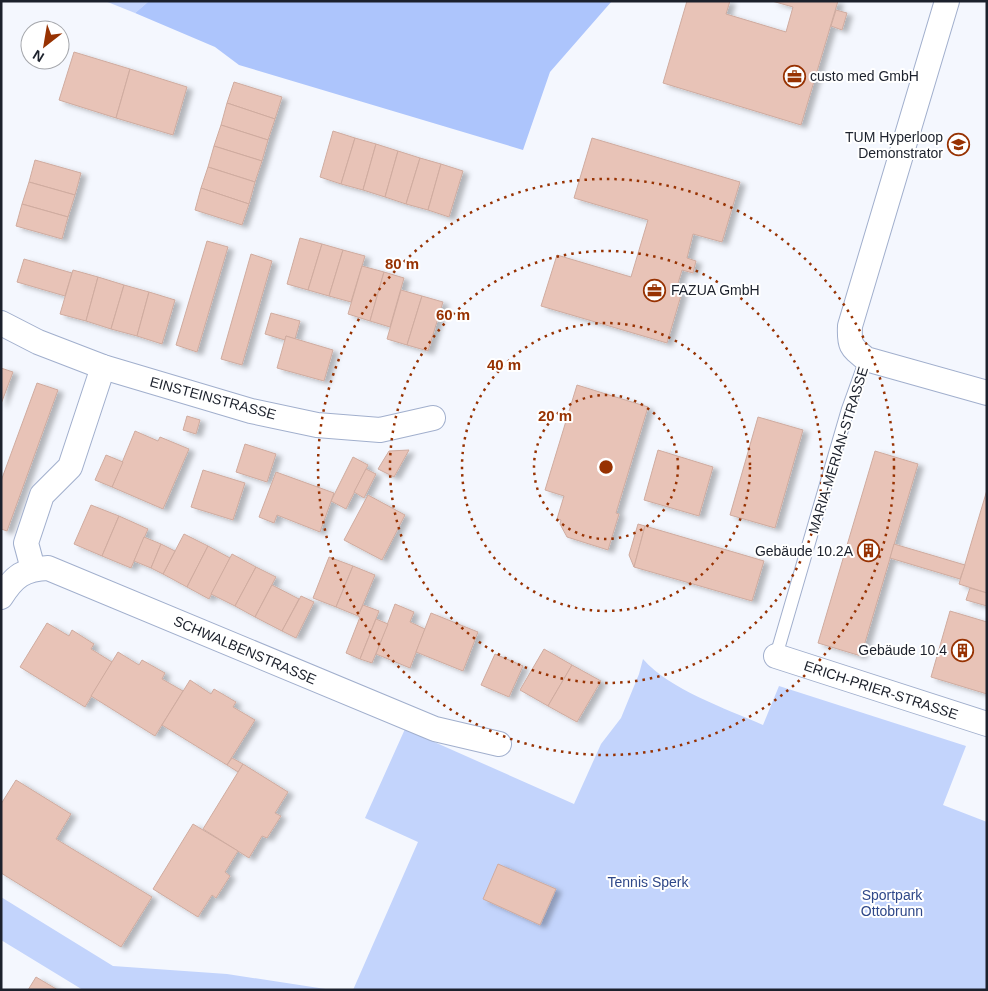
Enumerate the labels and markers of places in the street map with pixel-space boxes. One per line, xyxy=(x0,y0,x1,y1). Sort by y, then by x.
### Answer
office icon: custo med GmbH xyxy=(782,64,806,88)
place label: custo med GmbH xyxy=(810,68,919,84)
place label: TUM Hyperloop Demonstrator xyxy=(845,129,943,161)
school or university icon: TUM Hyperloop Demonstrator xyxy=(947,133,971,157)
office icon: FAZUA GmbH xyxy=(643,278,667,302)
place label: FAZUA GmbH xyxy=(671,282,760,298)
centre of rings xyxy=(597,458,615,476)
building icon: Gebäude 10.2A xyxy=(857,539,881,563)
place label: Gebäude 10.2A xyxy=(755,543,854,559)
building icon: Gebäude 10.4 xyxy=(951,638,975,662)
place label: Gebäude 10.4 xyxy=(858,642,947,658)

